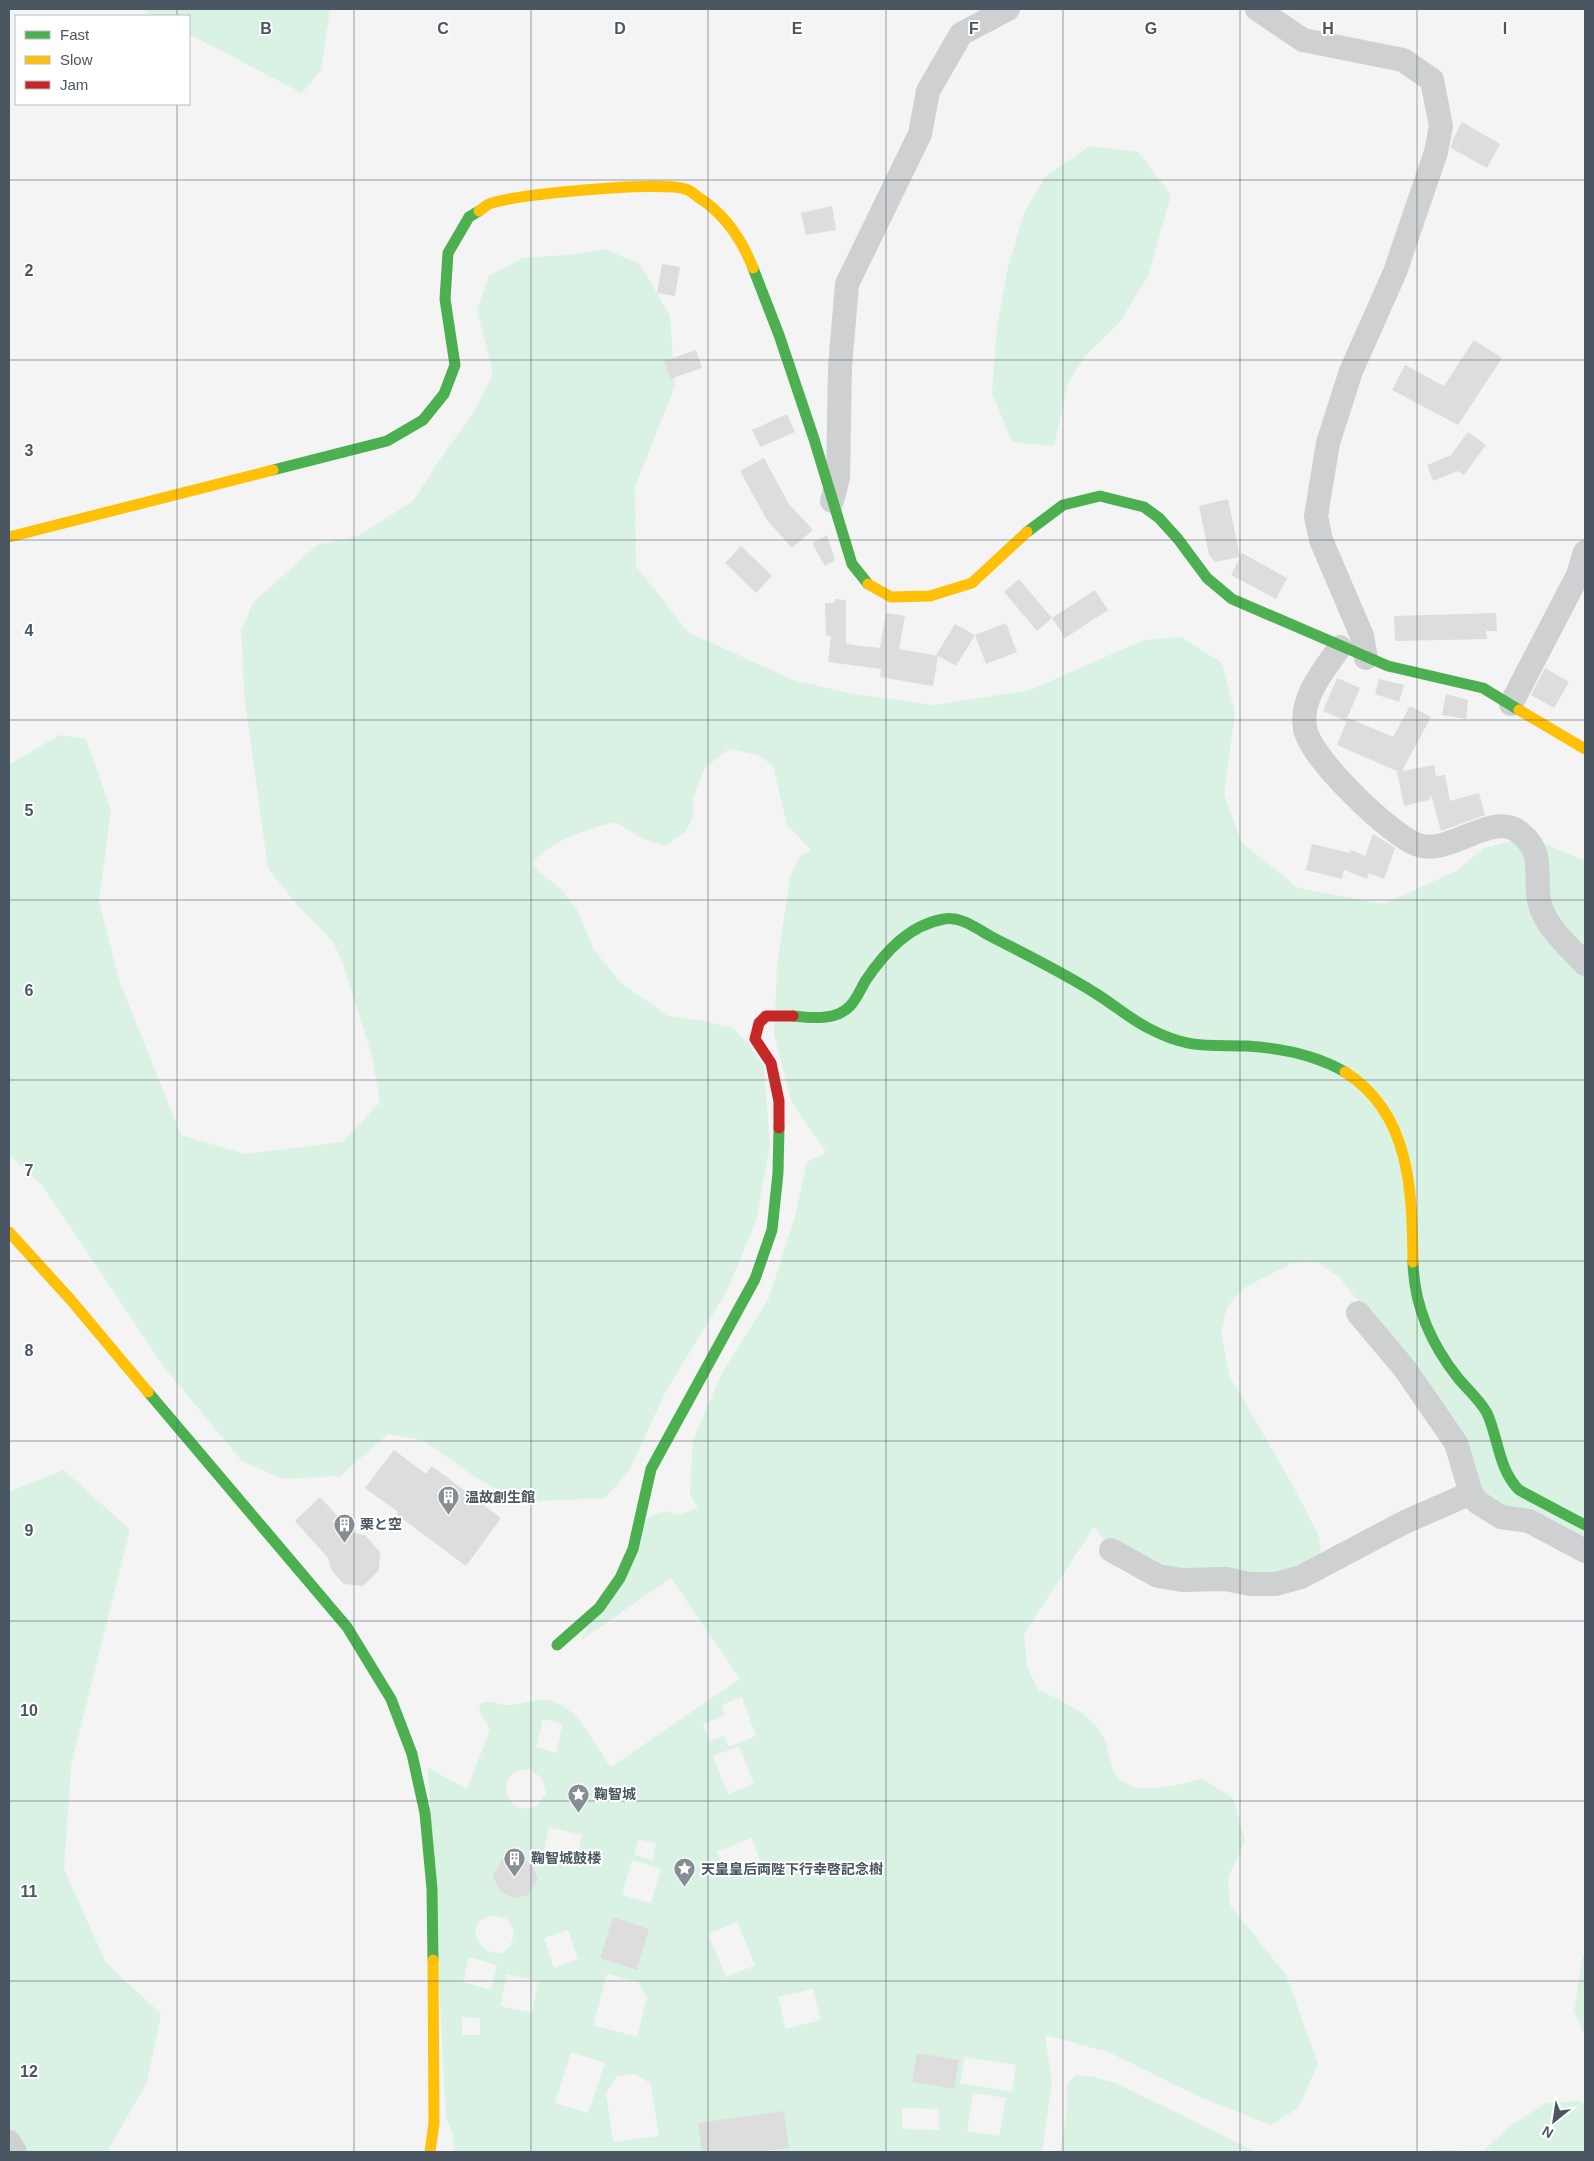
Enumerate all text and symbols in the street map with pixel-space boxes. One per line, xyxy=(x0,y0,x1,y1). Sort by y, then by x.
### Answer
legend xyxy=(15,15,190,105)
text: B xyxy=(260,20,272,37)
text: C xyxy=(437,20,449,37)
text: D xyxy=(614,20,626,37)
text: E xyxy=(792,20,803,37)
text: F xyxy=(969,20,979,37)
text: G xyxy=(1145,20,1157,37)
text: H xyxy=(1322,20,1334,37)
text: I xyxy=(1503,20,1507,37)
text: Fast xyxy=(60,26,90,43)
text: Slow xyxy=(60,51,93,68)
text: Jam xyxy=(60,76,88,93)
text: 2 xyxy=(25,262,34,279)
text: 3 xyxy=(25,442,34,459)
text: 4 xyxy=(25,622,34,639)
text: 5 xyxy=(25,802,34,819)
text: 6 xyxy=(25,982,34,999)
text: 7 xyxy=(25,1162,34,1179)
text: 8 xyxy=(25,1342,34,1359)
building icon: 温故創生館 xyxy=(437,1485,461,1516)
place label: 温故創生館 xyxy=(465,1489,535,1505)
building icon: 栗と空 xyxy=(332,1512,356,1543)
place label: 栗と空 xyxy=(360,1516,402,1532)
text: 9 xyxy=(25,1522,34,1539)
text: 10 xyxy=(20,1702,38,1719)
place icon: 鞠智城 xyxy=(566,1782,590,1813)
place label: 鞠智城 xyxy=(594,1786,636,1802)
building icon: 鞠智城鼓楼 xyxy=(503,1846,527,1877)
place label: 鞠智城鼓楼 xyxy=(531,1850,602,1866)
place icon: 天皇皇后両陛下行幸啓記念樹 xyxy=(673,1857,697,1888)
place label: 天皇皇后両陛下行幸啓記念樹 xyxy=(701,1861,883,1877)
text: 11 xyxy=(21,1883,38,1900)
text: 12 xyxy=(20,2063,38,2080)
north arrow xyxy=(1529,2096,1579,2146)
text: N xyxy=(1539,2123,1556,2142)

